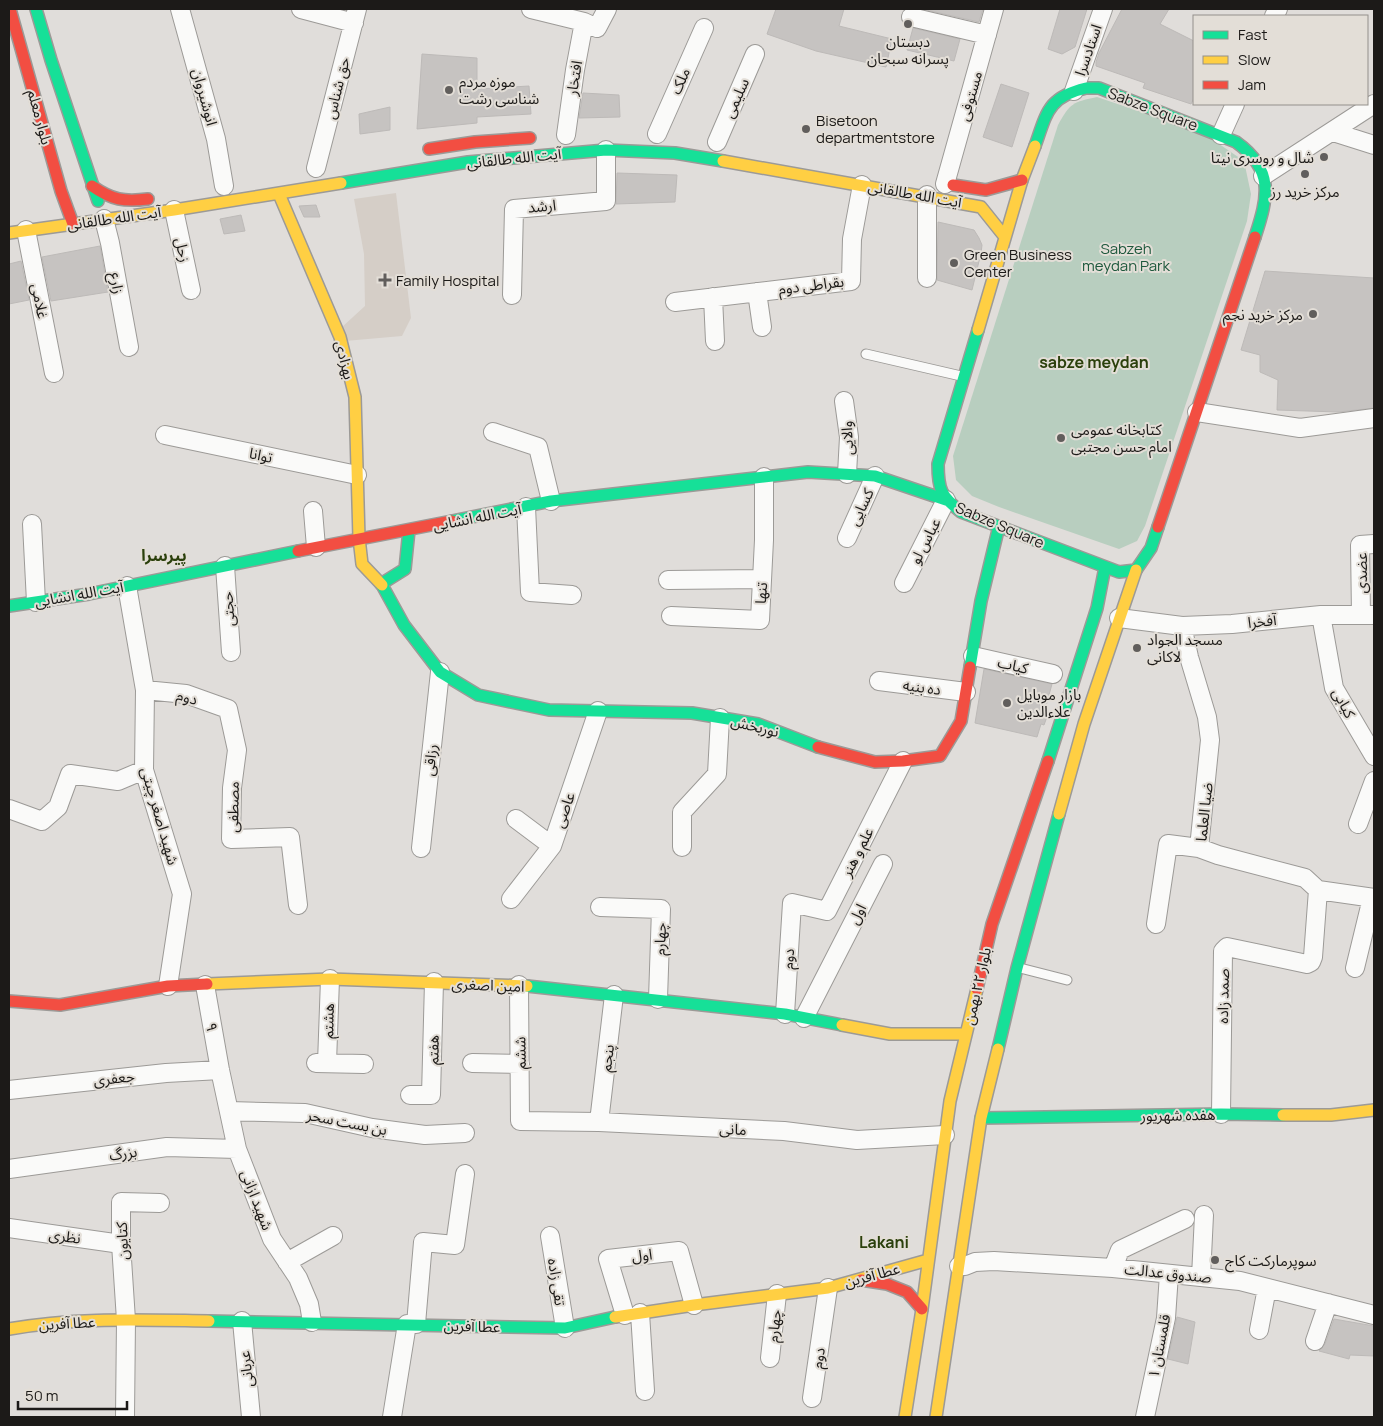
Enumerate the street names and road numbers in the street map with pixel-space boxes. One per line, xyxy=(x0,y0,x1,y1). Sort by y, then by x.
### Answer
street label: استادسرا xyxy=(1069,21,1107,79)
street label: حق شناس xyxy=(319,55,355,121)
street label: افتخار xyxy=(561,59,587,98)
street label: ملک xyxy=(665,64,695,98)
street label: انوشیروان xyxy=(187,66,223,128)
street label: مستوفی xyxy=(953,69,987,123)
street label: سلیمی xyxy=(718,75,754,121)
street label: Sabze Square xyxy=(1105,82,1201,136)
street label: بلوار معلم xyxy=(22,87,57,147)
street label: آیت الله طالقانی xyxy=(466,143,563,173)
street label: آیت الله طالقانی xyxy=(866,175,964,213)
street label: ارشد xyxy=(527,194,557,218)
street label: آیت الله طالقانی xyxy=(66,201,163,235)
street label: زحل xyxy=(170,236,196,264)
street label: زارع xyxy=(103,270,129,296)
street label: بقراطی دوم xyxy=(777,271,845,300)
street label: غلامی xyxy=(26,282,54,321)
street label: بهزادی xyxy=(330,338,360,382)
street label: والایی xyxy=(836,420,858,456)
street label: توانا xyxy=(247,442,275,468)
street label: کسایی xyxy=(843,484,879,529)
street label: Sabze Square xyxy=(952,497,1048,553)
street label: آیت الله انشایی xyxy=(431,498,524,536)
street label: عباس لو xyxy=(904,514,946,568)
street label: عضدی xyxy=(1351,552,1372,594)
street label: آیت الله انشایی xyxy=(33,576,126,612)
street label: تنها xyxy=(750,581,772,605)
street label: حجتی xyxy=(216,591,240,627)
street label: آفخرا xyxy=(1247,609,1278,633)
street label: کیاب xyxy=(996,651,1031,679)
street label: ده بنیه xyxy=(902,674,942,700)
street label: دوم xyxy=(174,684,200,711)
street label: کیابی xyxy=(1327,684,1361,722)
street label: نوربخش xyxy=(729,710,781,742)
street label: رزاقی xyxy=(418,743,442,777)
street label: شهید اصغر چیتی xyxy=(136,765,184,868)
street label: مصطفی xyxy=(222,781,244,833)
street label: ضیا العلما xyxy=(1190,781,1218,843)
street label: عاصی xyxy=(548,789,580,831)
street label: علم و هنر xyxy=(835,823,879,882)
street label: اول xyxy=(843,900,871,928)
street label: چهارم xyxy=(649,922,672,956)
street label: بلوار ۲۲ بهمن xyxy=(958,945,996,1027)
street label: دوم xyxy=(777,948,800,970)
street label: صمد زاده xyxy=(1212,968,1234,1024)
street label: امین اصغری xyxy=(451,973,525,997)
street label: هشتم xyxy=(317,1003,340,1039)
street label: ۹ xyxy=(201,1021,223,1033)
street label: هفتم xyxy=(422,1035,445,1065)
street label: ششم xyxy=(509,1036,532,1070)
street label: پنجم xyxy=(595,1043,620,1073)
street label: جعفری xyxy=(92,1065,136,1091)
street label: بن بست سحر xyxy=(304,1104,389,1140)
street label: هفده شهریور xyxy=(1139,1104,1216,1126)
street label: مانی xyxy=(719,1118,747,1140)
street label: بزرگ xyxy=(108,1141,138,1165)
street label: شهید ازانی xyxy=(236,1167,278,1234)
street label: کتایون xyxy=(111,1221,133,1260)
street label: نظری xyxy=(48,1223,82,1249)
street label: اول xyxy=(631,1243,653,1267)
street label: تقی زاده xyxy=(543,1257,571,1307)
street label: عطا آفرین xyxy=(842,1257,903,1292)
street label: صندوق عدالت xyxy=(1123,1258,1213,1288)
street label: چهارم xyxy=(762,1308,787,1344)
street label: عطا آفرین xyxy=(38,1311,96,1335)
street label: قلمستان ۱ xyxy=(1143,1312,1176,1380)
street label: عطا آفرین xyxy=(443,1315,501,1337)
street label: دوم xyxy=(806,1346,831,1370)
street label: عربانی xyxy=(234,1349,258,1388)

